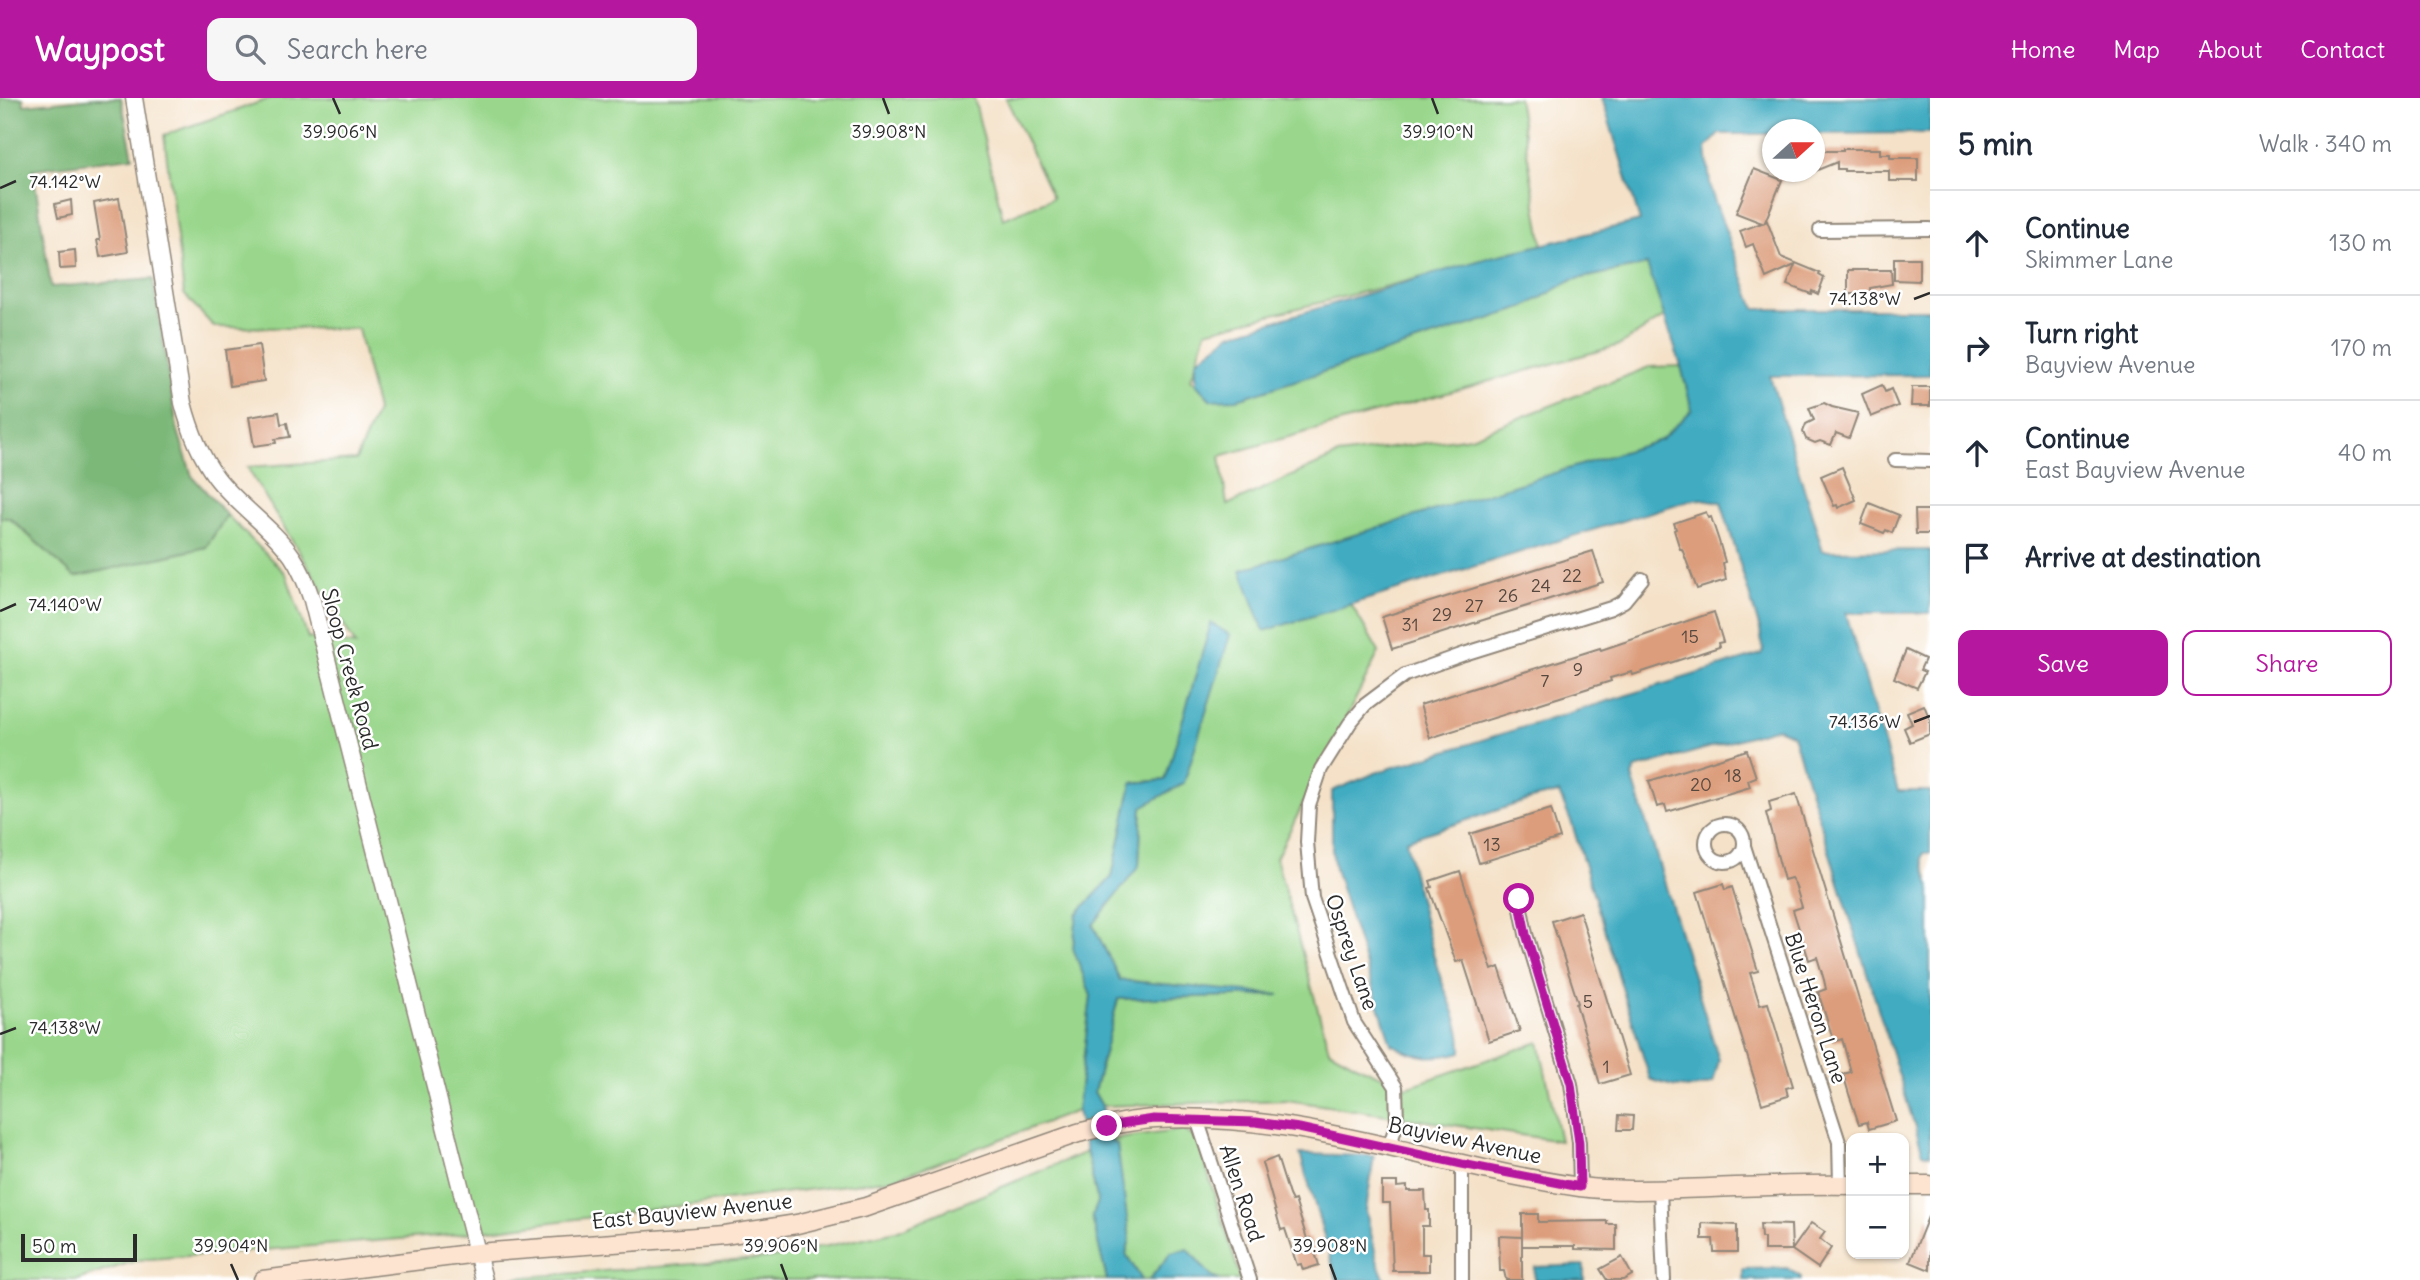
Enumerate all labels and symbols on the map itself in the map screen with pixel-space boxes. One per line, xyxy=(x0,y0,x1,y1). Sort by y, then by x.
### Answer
north arrow xyxy=(1762,119,1825,182)
text: 39.906°N xyxy=(303,120,377,143)
text: 39.908°N xyxy=(852,120,926,143)
text: 39.910°N xyxy=(1402,120,1474,143)
text: 74.142°W xyxy=(29,170,101,193)
text: 74.138°W xyxy=(1829,287,1901,310)
house number: 22 xyxy=(1562,564,1582,587)
house number: 24 xyxy=(1531,574,1551,597)
house number: 26 xyxy=(1498,584,1518,607)
street label: Sloop Creek Road xyxy=(315,585,385,753)
text: 74.140°W xyxy=(28,593,102,616)
house number: 27 xyxy=(1465,594,1484,617)
house number: 29 xyxy=(1432,603,1452,626)
house number: 31 xyxy=(1401,613,1419,636)
house number: 15 xyxy=(1681,625,1699,648)
house number: 9 xyxy=(1573,658,1583,681)
house number: 7 xyxy=(1541,669,1550,692)
text: 74.136°W xyxy=(1829,710,1901,733)
house number: 18 xyxy=(1724,764,1742,787)
house number: 20 xyxy=(1690,773,1712,796)
house number: 13 xyxy=(1483,833,1501,856)
route start xyxy=(1503,883,1534,914)
street label: Osprey Lane xyxy=(1320,891,1384,1013)
street label: Blue Heron Lane xyxy=(1779,929,1853,1087)
house number: 5 xyxy=(1583,990,1593,1013)
text: 74.138°W xyxy=(29,1016,101,1039)
house number: 1 xyxy=(1602,1055,1610,1078)
route end xyxy=(1091,1110,1122,1141)
street label: Bayview Avenue xyxy=(1386,1111,1544,1169)
street label: Allen Road xyxy=(1214,1141,1270,1245)
street label: East Bayview Avenue xyxy=(590,1187,794,1235)
scale bar xyxy=(21,1231,136,1263)
text: 39.904°N xyxy=(194,1234,268,1257)
text: 39.906°N xyxy=(744,1234,818,1257)
text: 39.908°N xyxy=(1293,1234,1367,1257)

